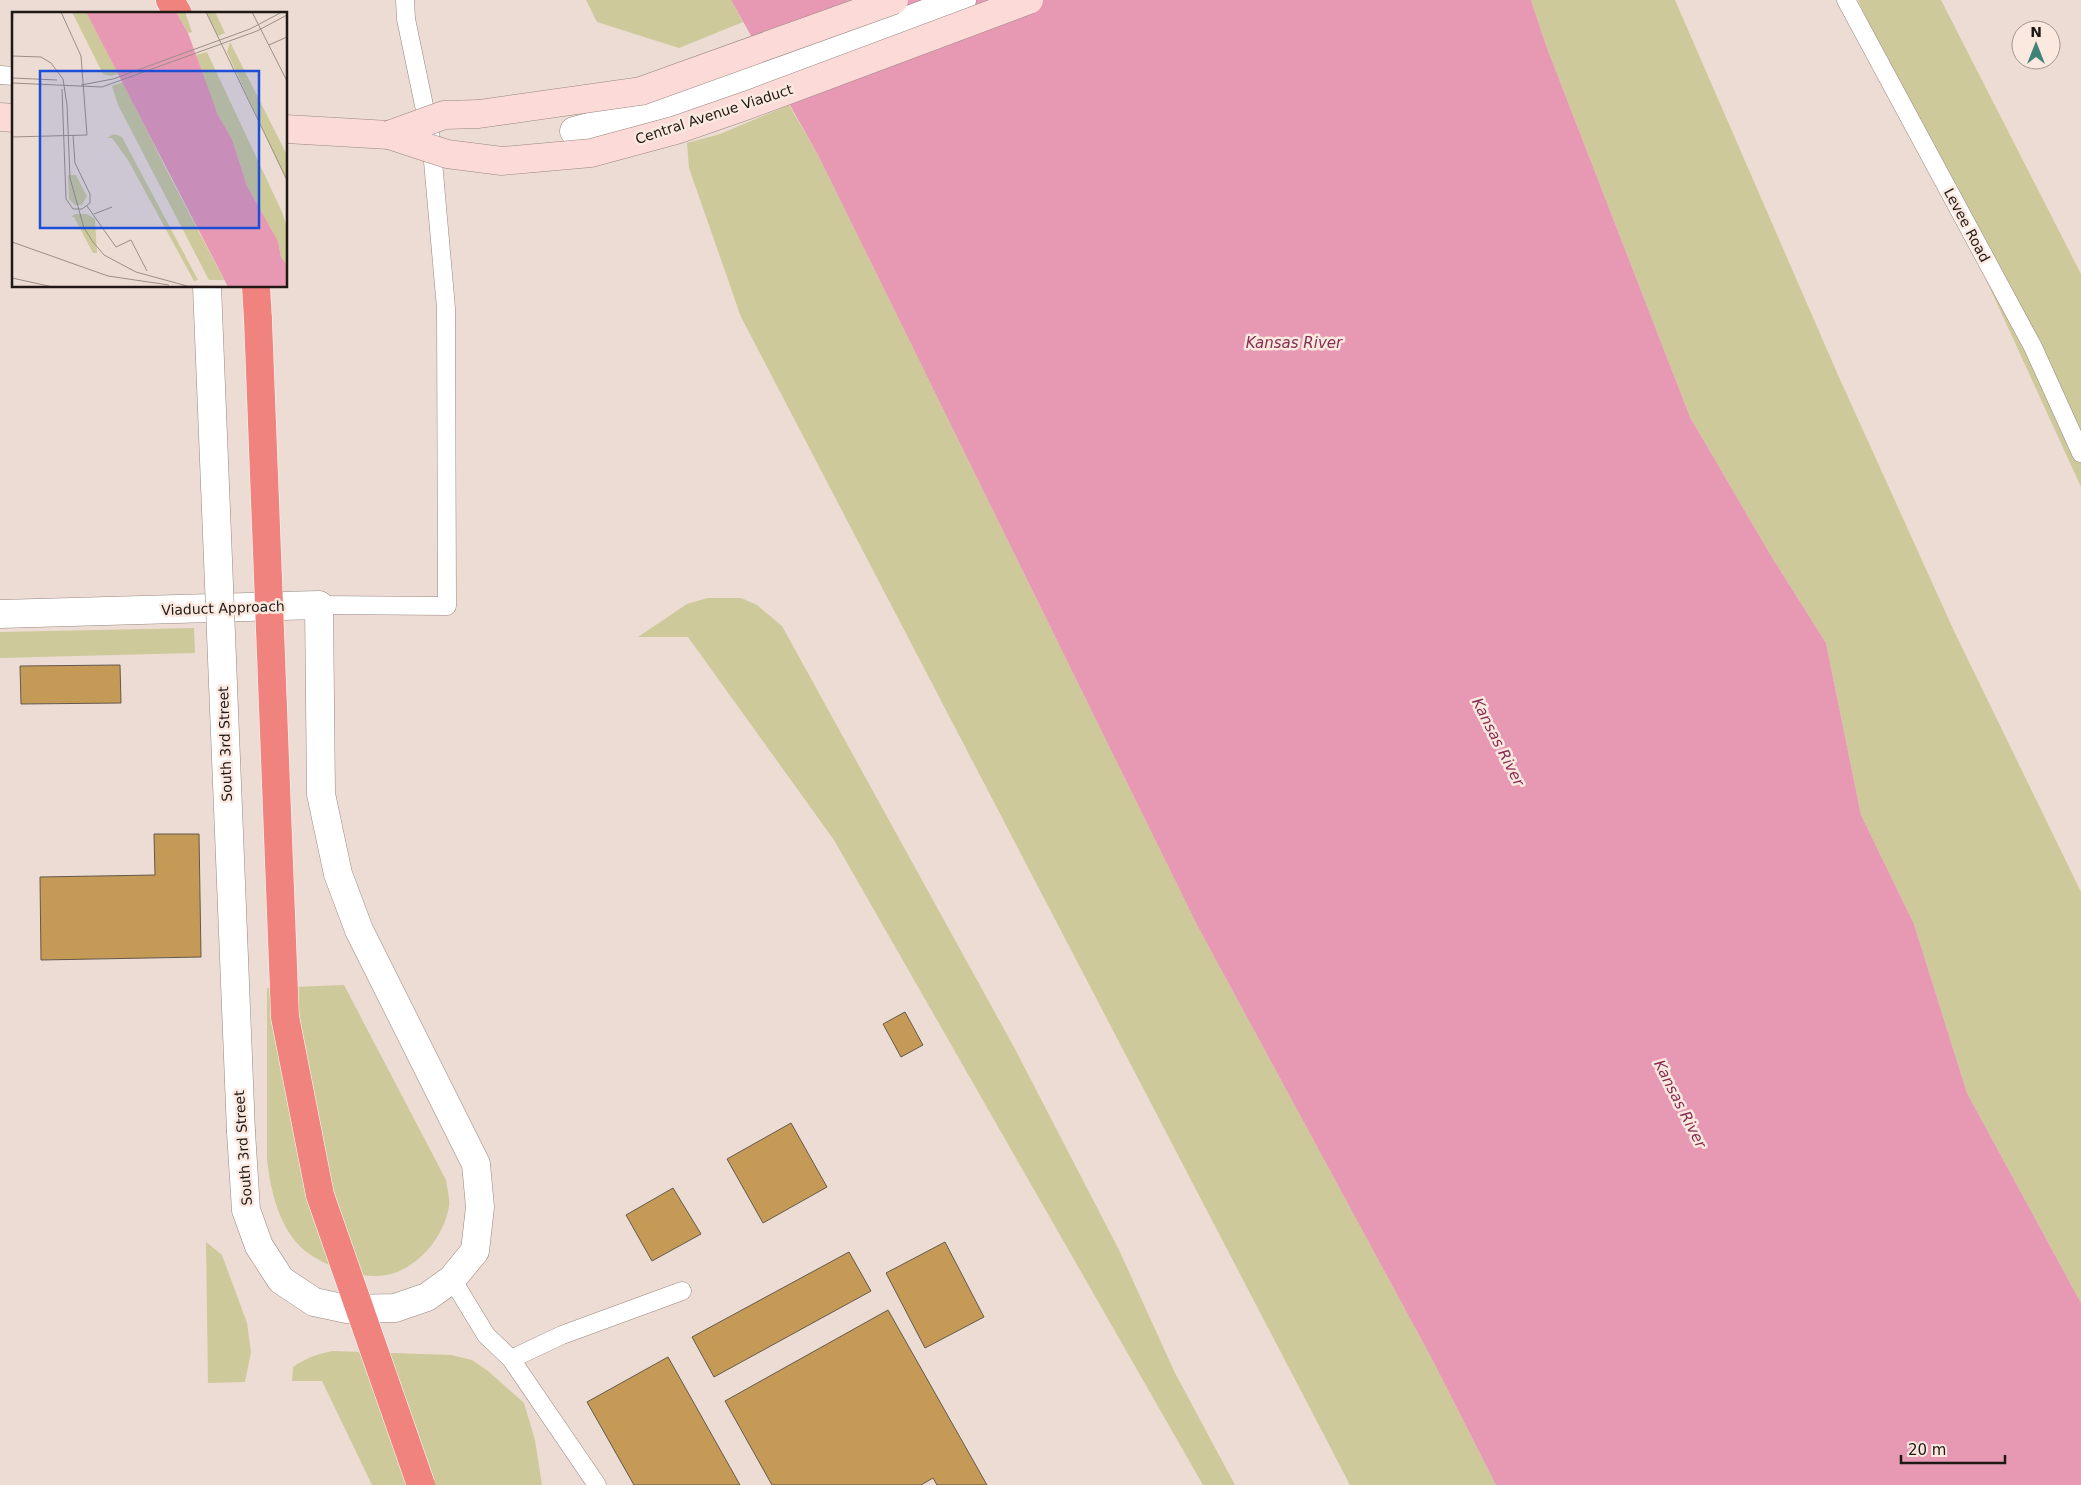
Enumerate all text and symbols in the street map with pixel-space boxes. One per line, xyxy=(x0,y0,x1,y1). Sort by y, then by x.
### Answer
inset map xyxy=(12,12,288,288)
north arrow xyxy=(2011,20,2061,70)
text: N xyxy=(2030,24,2042,40)
street label: Central Avenue Viaduct xyxy=(633,81,795,147)
street label: Levee Road xyxy=(1941,185,1993,265)
water label: Kansas River xyxy=(1246,334,1343,352)
street label: Viaduct Approach xyxy=(161,598,285,618)
street label: South 3rd Street xyxy=(215,686,235,802)
water label: Kansas River xyxy=(1468,695,1528,790)
water label: Kansas River xyxy=(1650,1057,1710,1152)
street label: South 3rd Street xyxy=(231,1089,255,1206)
scale bar xyxy=(1901,1432,2005,1464)
text: 20 m xyxy=(1908,1441,1946,1459)

